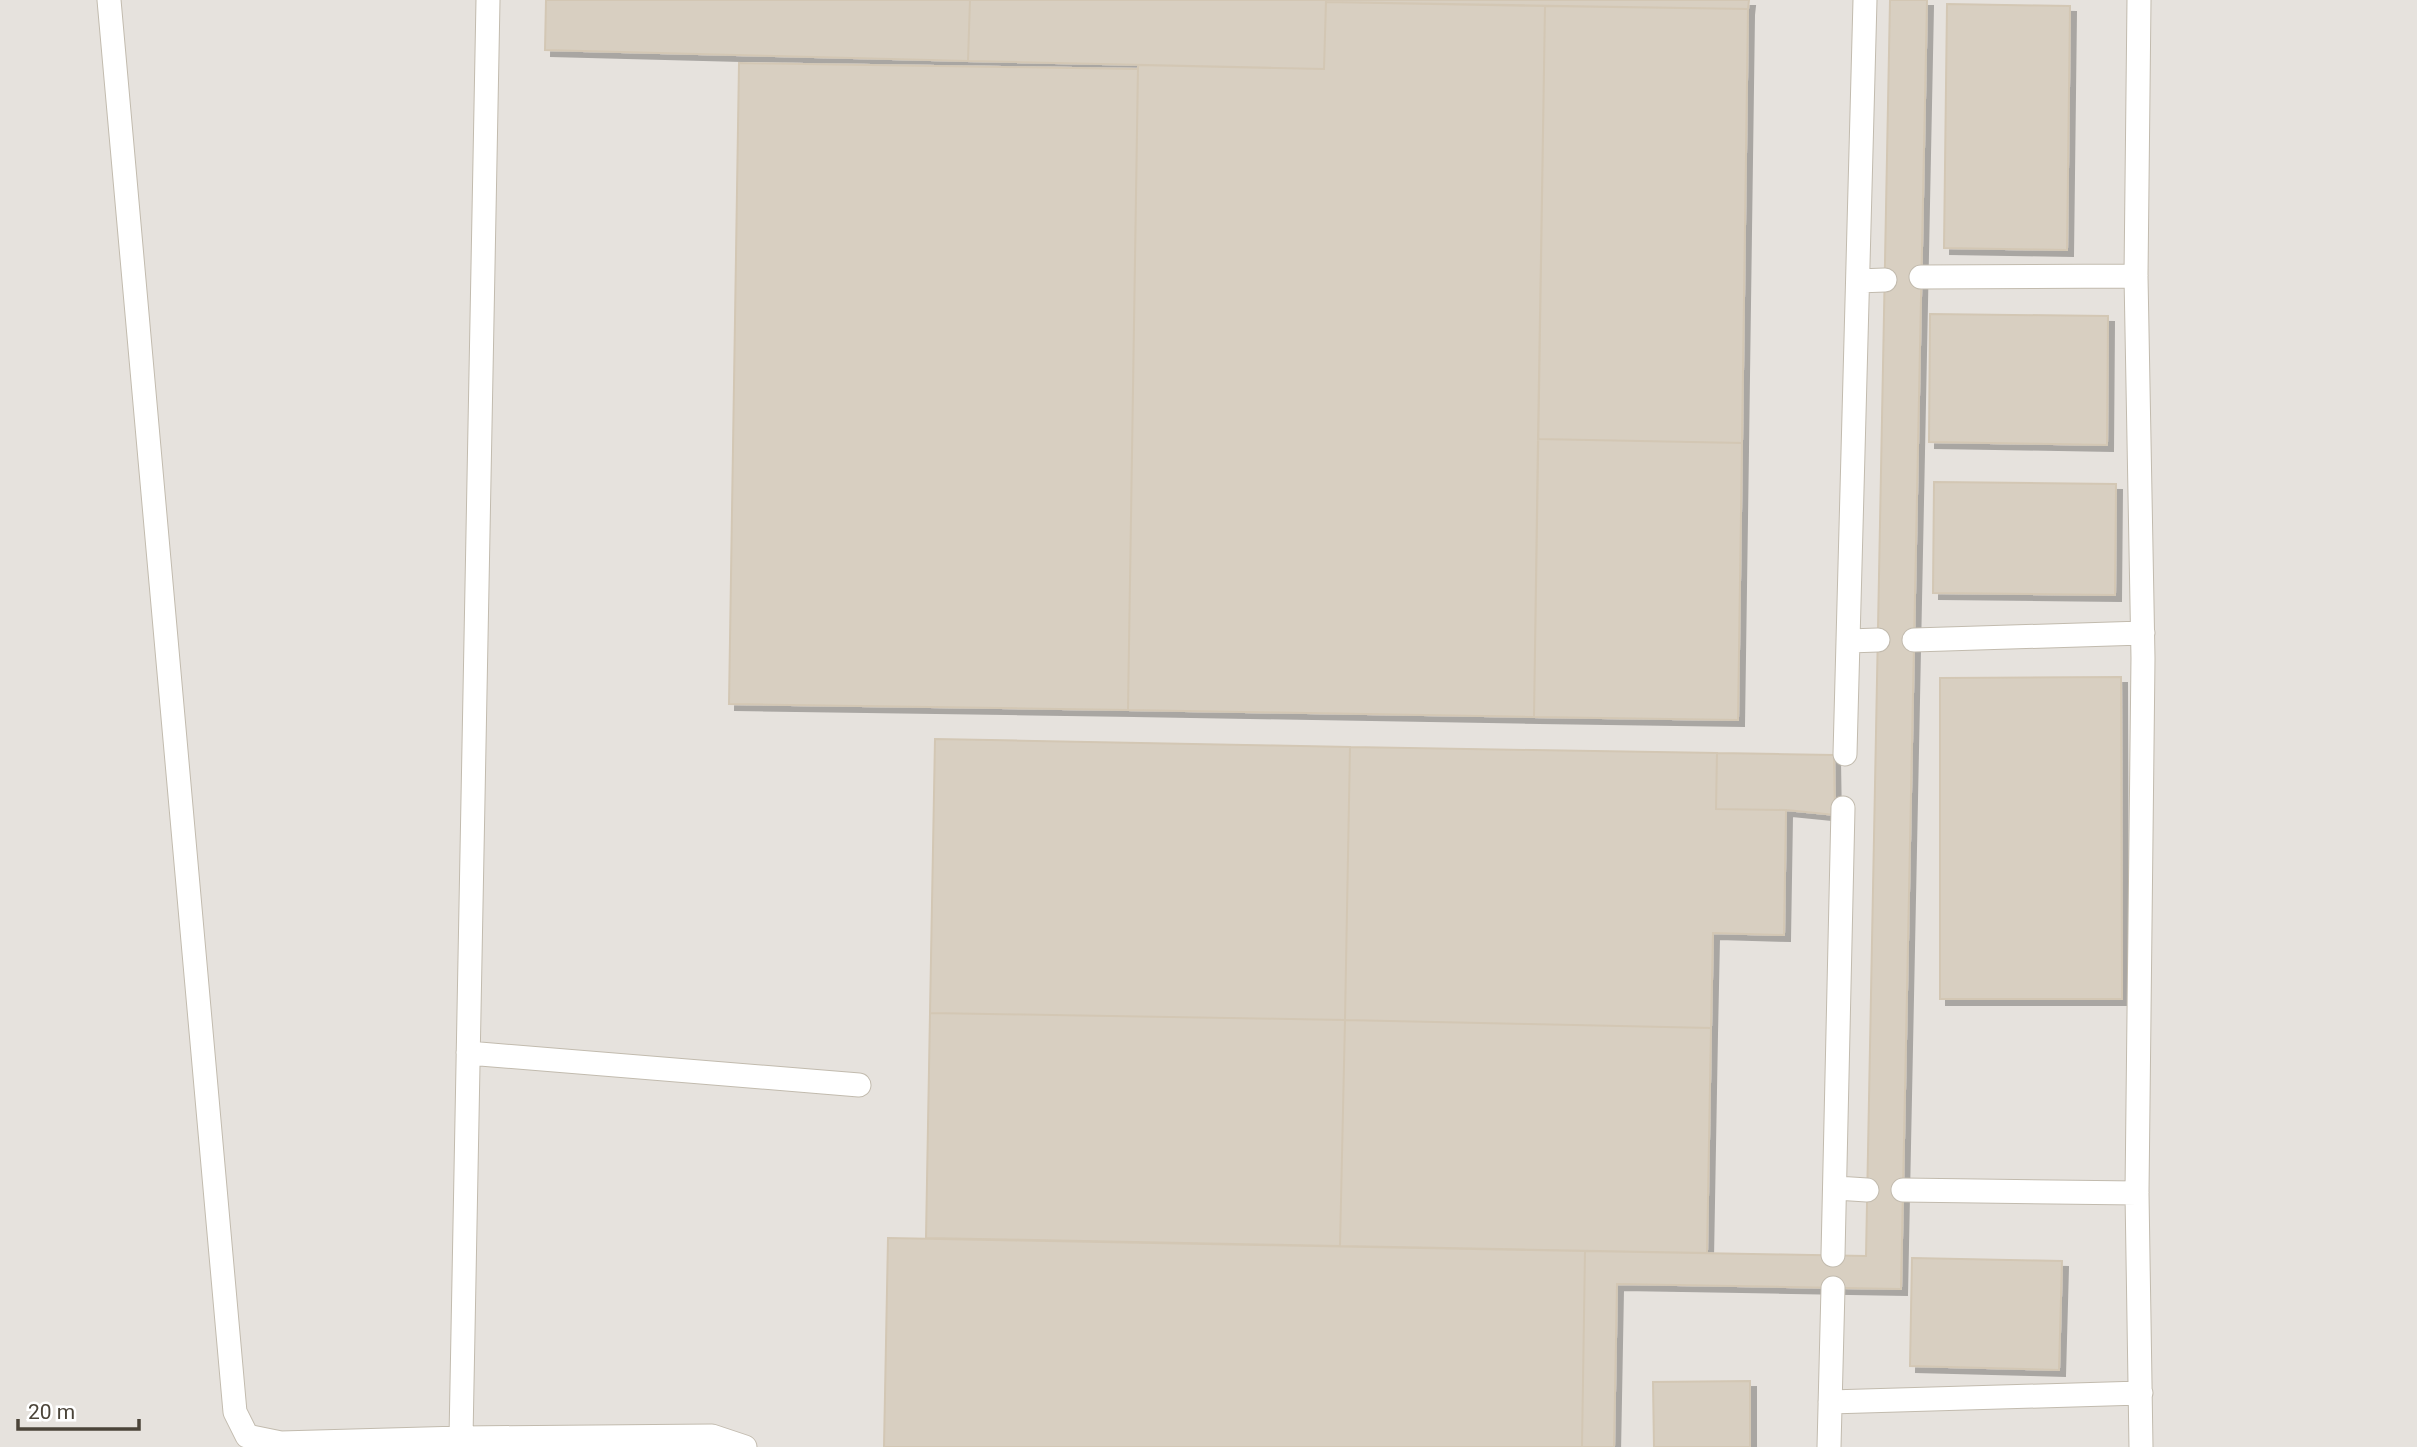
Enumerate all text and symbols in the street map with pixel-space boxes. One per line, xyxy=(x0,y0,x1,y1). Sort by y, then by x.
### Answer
scale bar xyxy=(18,1388,138,1432)
text: 20 m xyxy=(28,1400,75,1424)

